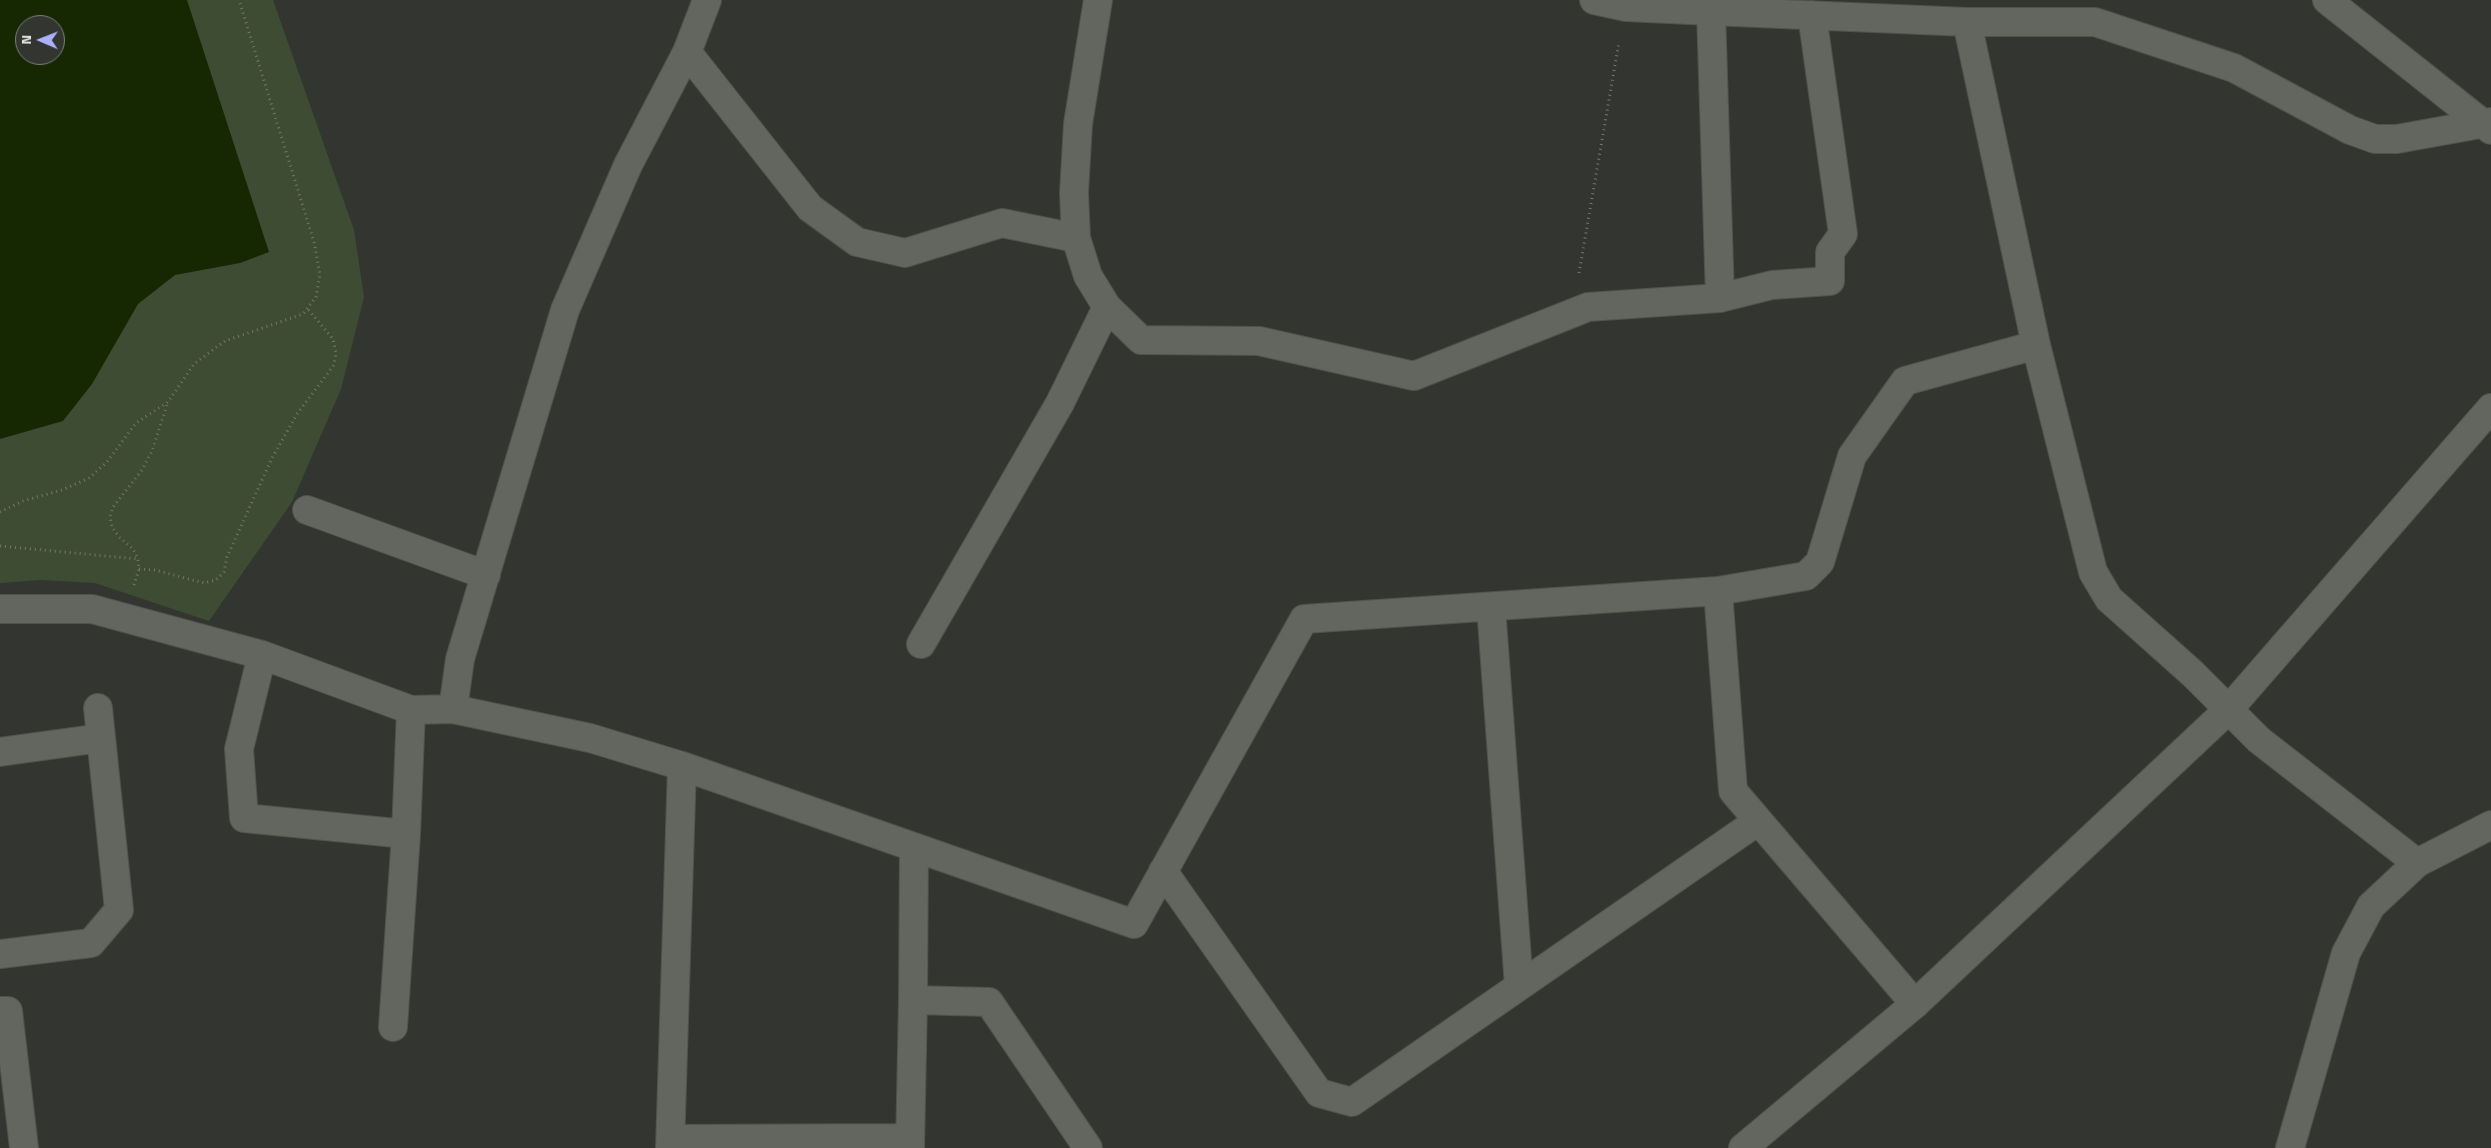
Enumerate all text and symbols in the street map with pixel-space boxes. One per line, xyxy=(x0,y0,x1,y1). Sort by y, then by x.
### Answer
north arrow xyxy=(15,15,65,65)
text: N xyxy=(15,35,36,45)

